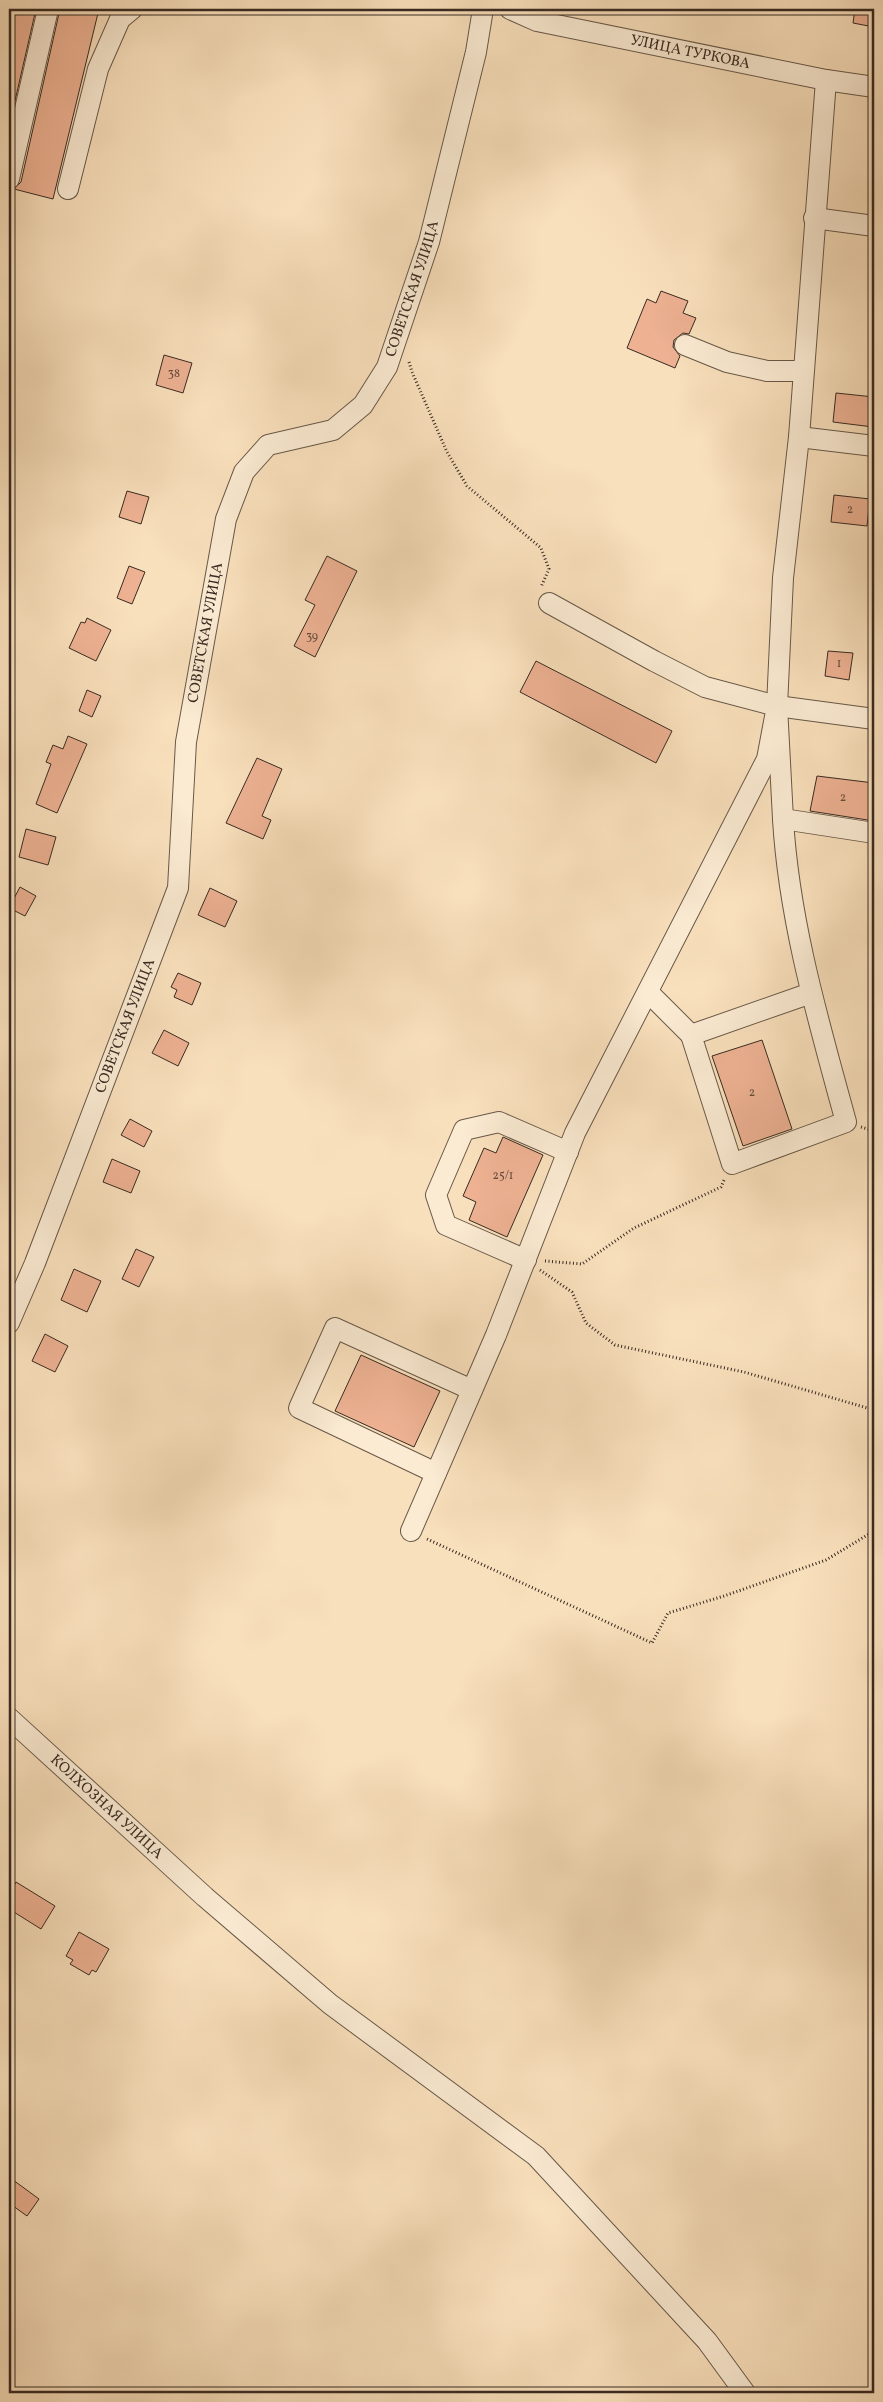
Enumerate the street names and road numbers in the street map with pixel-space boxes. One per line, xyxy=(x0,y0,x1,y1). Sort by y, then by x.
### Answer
street label: УЛИЦА ТУРКОВА xyxy=(628,30,753,75)
street label: СОВЕТСКАЯ УЛИЦА xyxy=(381,218,444,360)
street label: СОВЕТСКАЯ УЛИЦА xyxy=(183,560,229,705)
street label: СОВЕТСКАЯ УЛИЦА xyxy=(90,955,161,1096)
street label: КОЛХОЗНАЯ УЛИЦА xyxy=(45,1750,168,1864)

